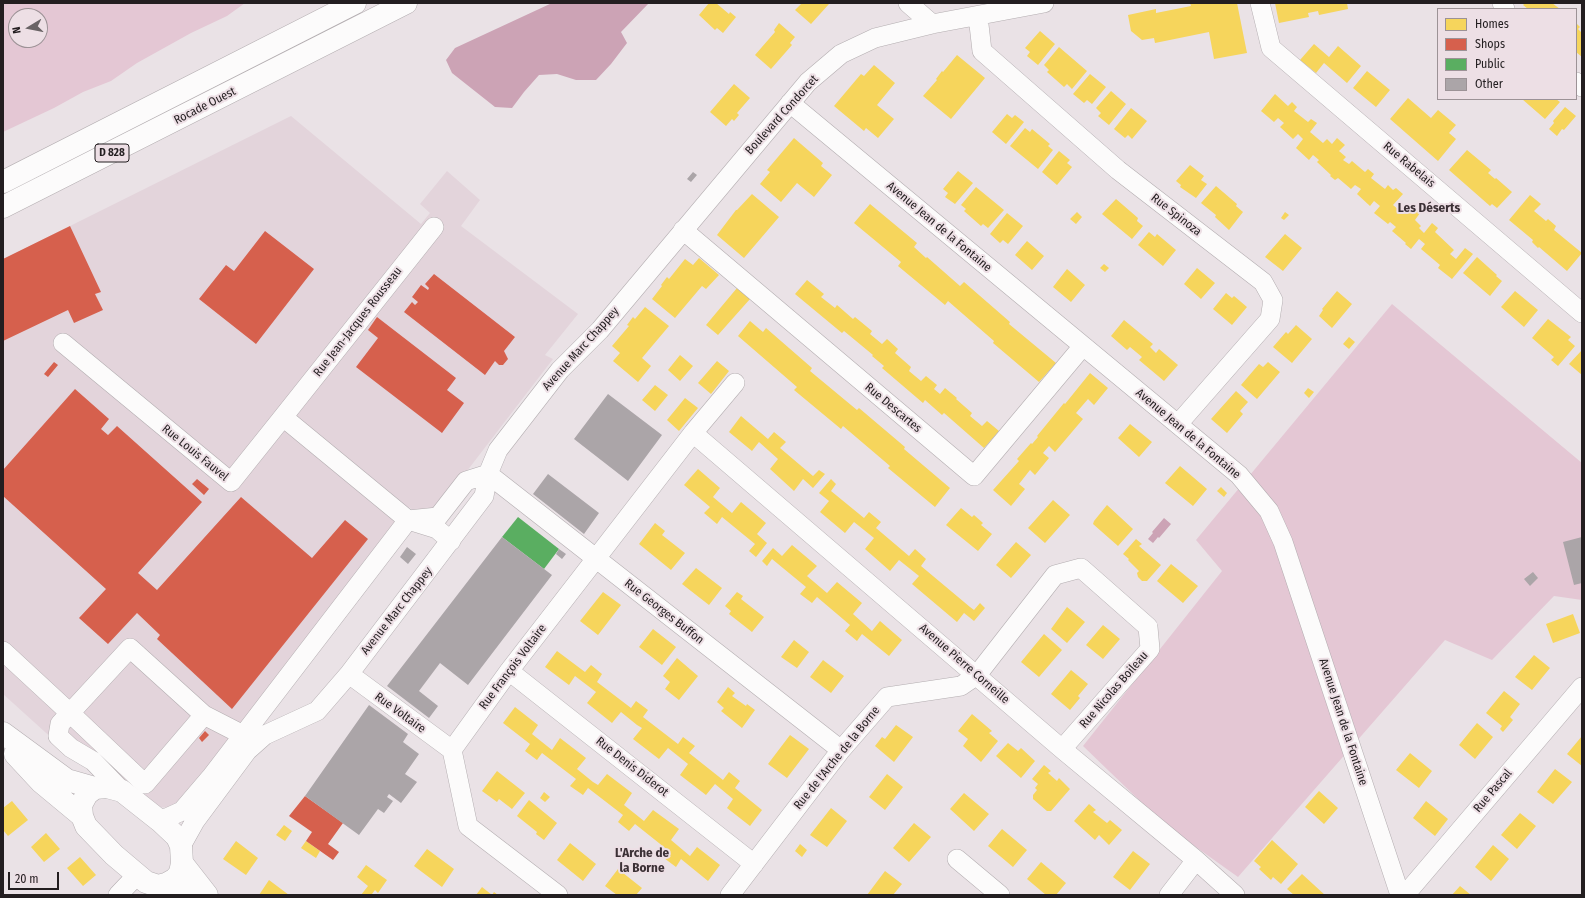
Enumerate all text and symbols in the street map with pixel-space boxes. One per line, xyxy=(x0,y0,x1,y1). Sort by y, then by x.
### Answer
north arrow xyxy=(8,8,48,48)
legend xyxy=(1437,8,1577,100)
text: Homes xyxy=(1475,17,1509,31)
text: N xyxy=(10,26,24,34)
text: Shops xyxy=(1475,37,1505,51)
text: Public xyxy=(1475,57,1505,71)
street label: Boulevard Condorcet xyxy=(742,72,822,158)
text: Other xyxy=(1475,77,1503,91)
street label: Rocade Ouest xyxy=(172,84,238,128)
street label: Rue Rabelais xyxy=(1380,139,1438,191)
road number: D 828 xyxy=(95,144,129,162)
street label: Avenue Jean de la Fontaine xyxy=(884,179,994,275)
street label: Rue Spinoza xyxy=(1148,191,1204,239)
district label: Les Déserts xyxy=(1398,200,1460,216)
street label: Rue Jean-Jacques Rousseau xyxy=(311,264,405,380)
street label: Avenue Marc Chappey xyxy=(540,304,622,394)
street label: Rue Descartes xyxy=(862,380,924,436)
street label: Avenue Jean de la Fontaine xyxy=(1133,386,1243,482)
street label: Rue Louis Fauvel xyxy=(159,422,231,484)
street label: Avenue Marc Chappey xyxy=(358,564,436,658)
street label: Rue Georges Buffon xyxy=(621,577,707,647)
street label: Avenue Pierre Corneille xyxy=(916,621,1012,707)
street label: Rue François Voltaire xyxy=(476,622,550,712)
street label: Rue Nicolas Boileau xyxy=(1077,649,1151,731)
street label: Avenue Jean de la Fontaine xyxy=(1316,657,1370,787)
street label: Rue Voltaire xyxy=(372,690,428,736)
street label: Rue de l'Arche de la Borne xyxy=(791,704,883,812)
street label: Rue Denis Diderot xyxy=(593,734,671,800)
street label: Rue Pascal xyxy=(1471,766,1515,816)
district label: L'Arche de la Borne xyxy=(615,845,669,876)
scale bar xyxy=(10,864,61,890)
text: 20 m xyxy=(15,872,39,886)

